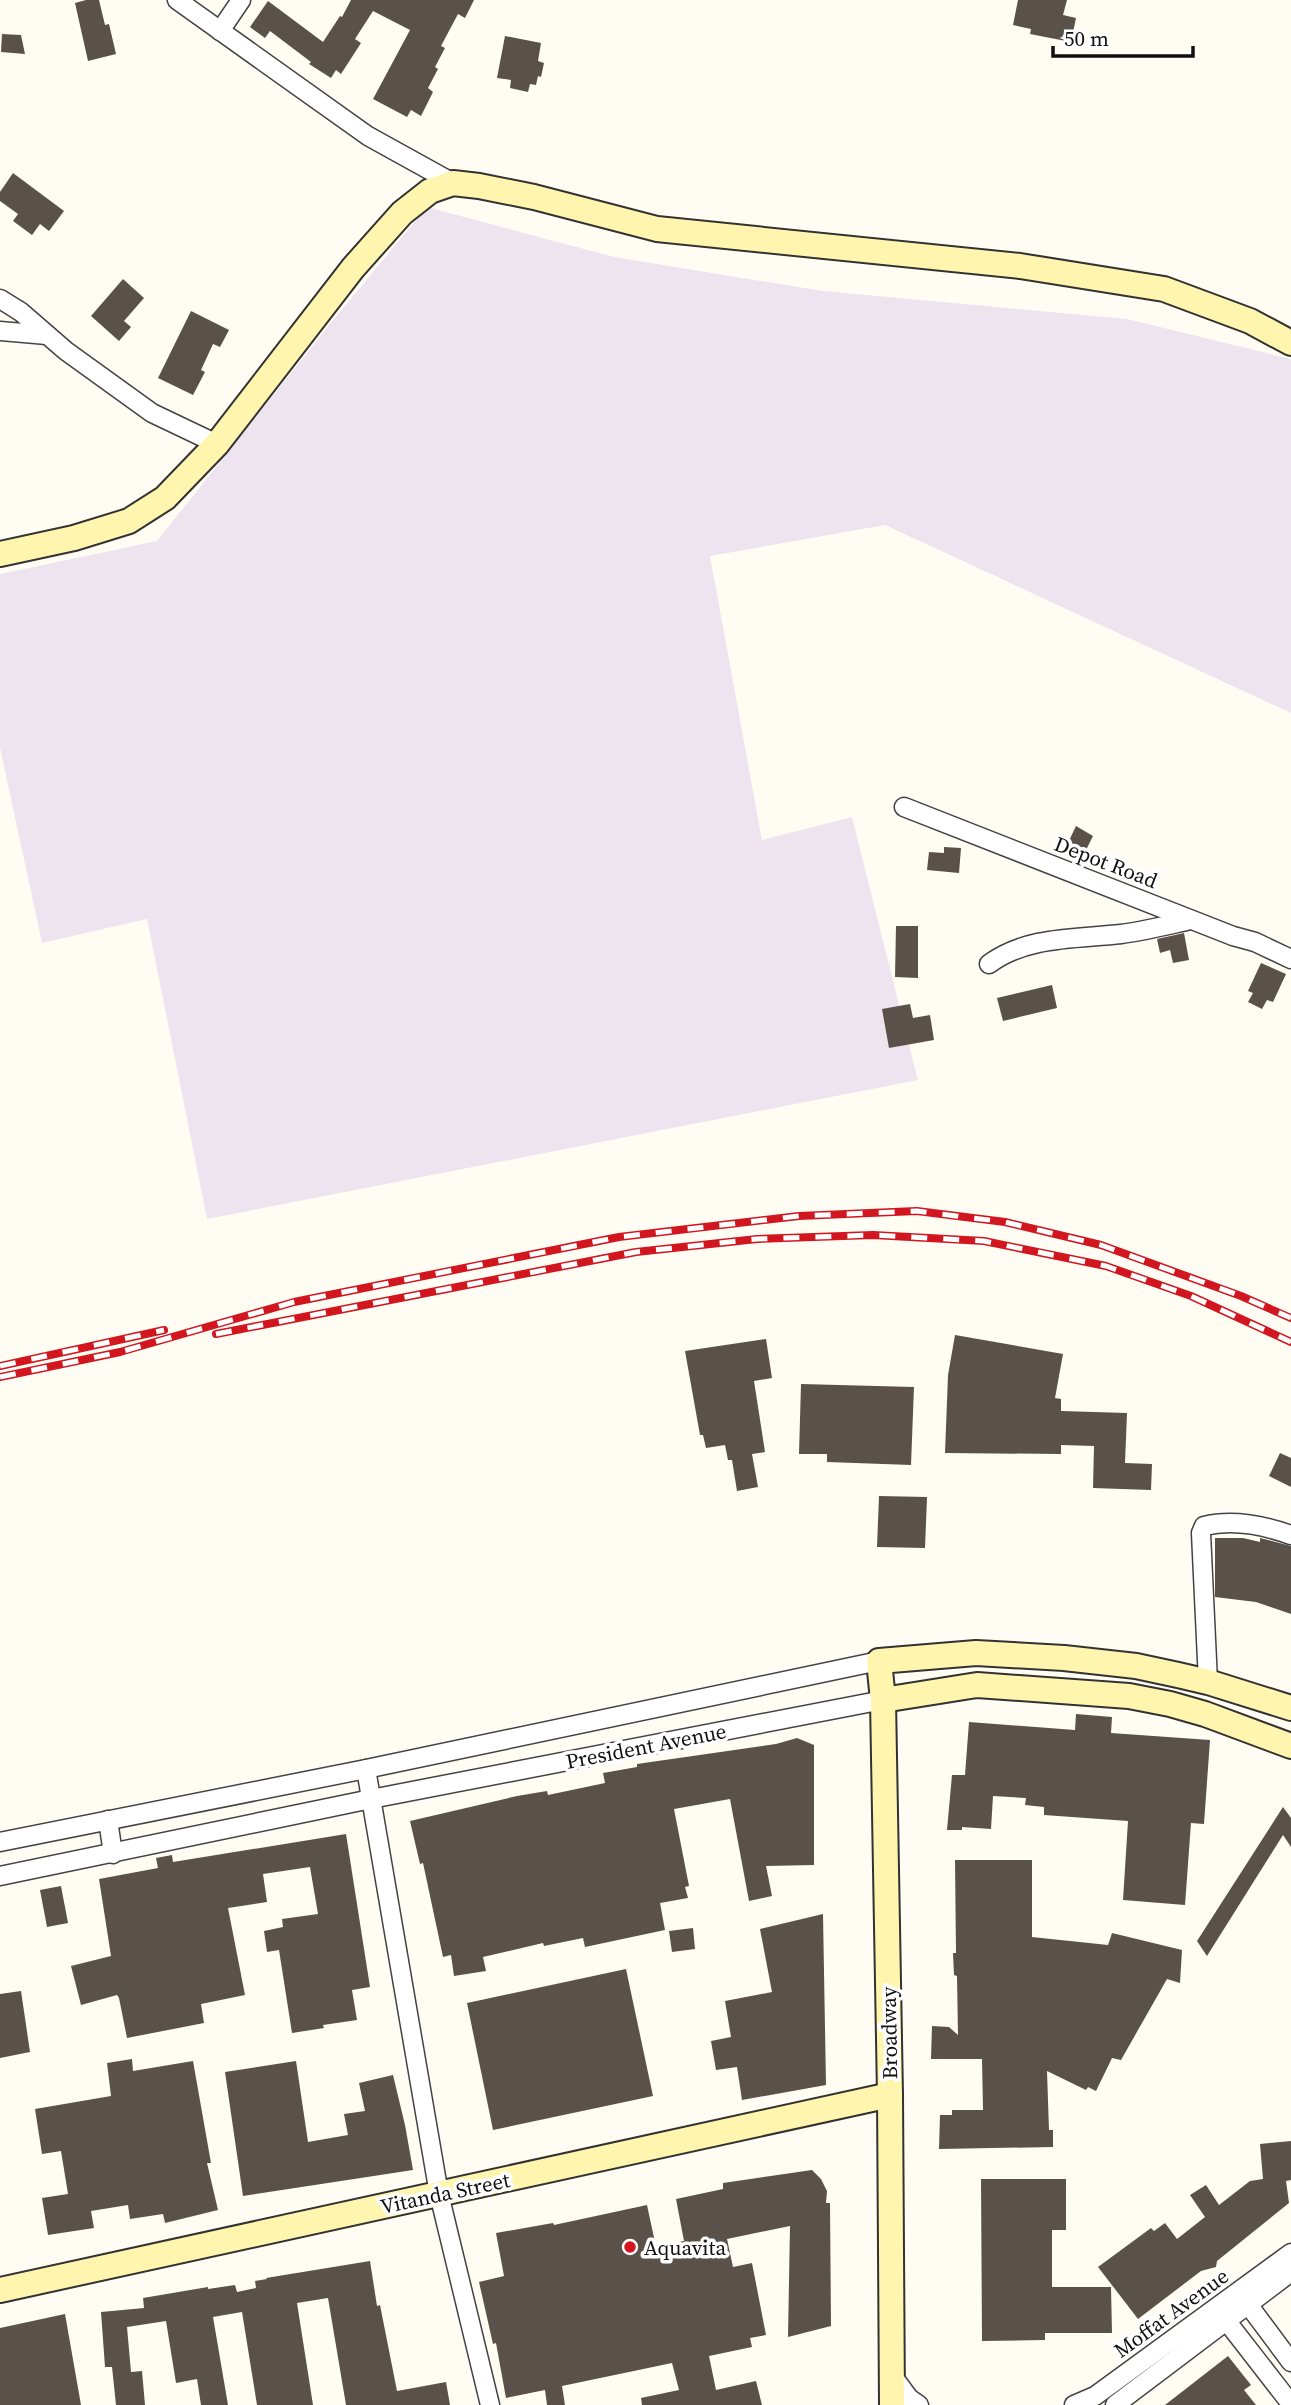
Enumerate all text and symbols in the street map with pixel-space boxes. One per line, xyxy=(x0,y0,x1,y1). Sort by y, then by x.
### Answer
scale bar xyxy=(1053,14,1193,58)
text: 50 m xyxy=(1064,24,1109,53)
street label: Depot Road xyxy=(1050,829,1162,895)
street label: President Avenue xyxy=(563,1716,729,1776)
street label: Broadway xyxy=(874,1986,904,2080)
street label: Vitanda Street xyxy=(378,2165,512,2221)
place label: Aquavita xyxy=(644,2233,726,2262)
marker: Aquavita xyxy=(622,2239,638,2255)
street label: Moffat Avenue xyxy=(1108,2262,1234,2364)

